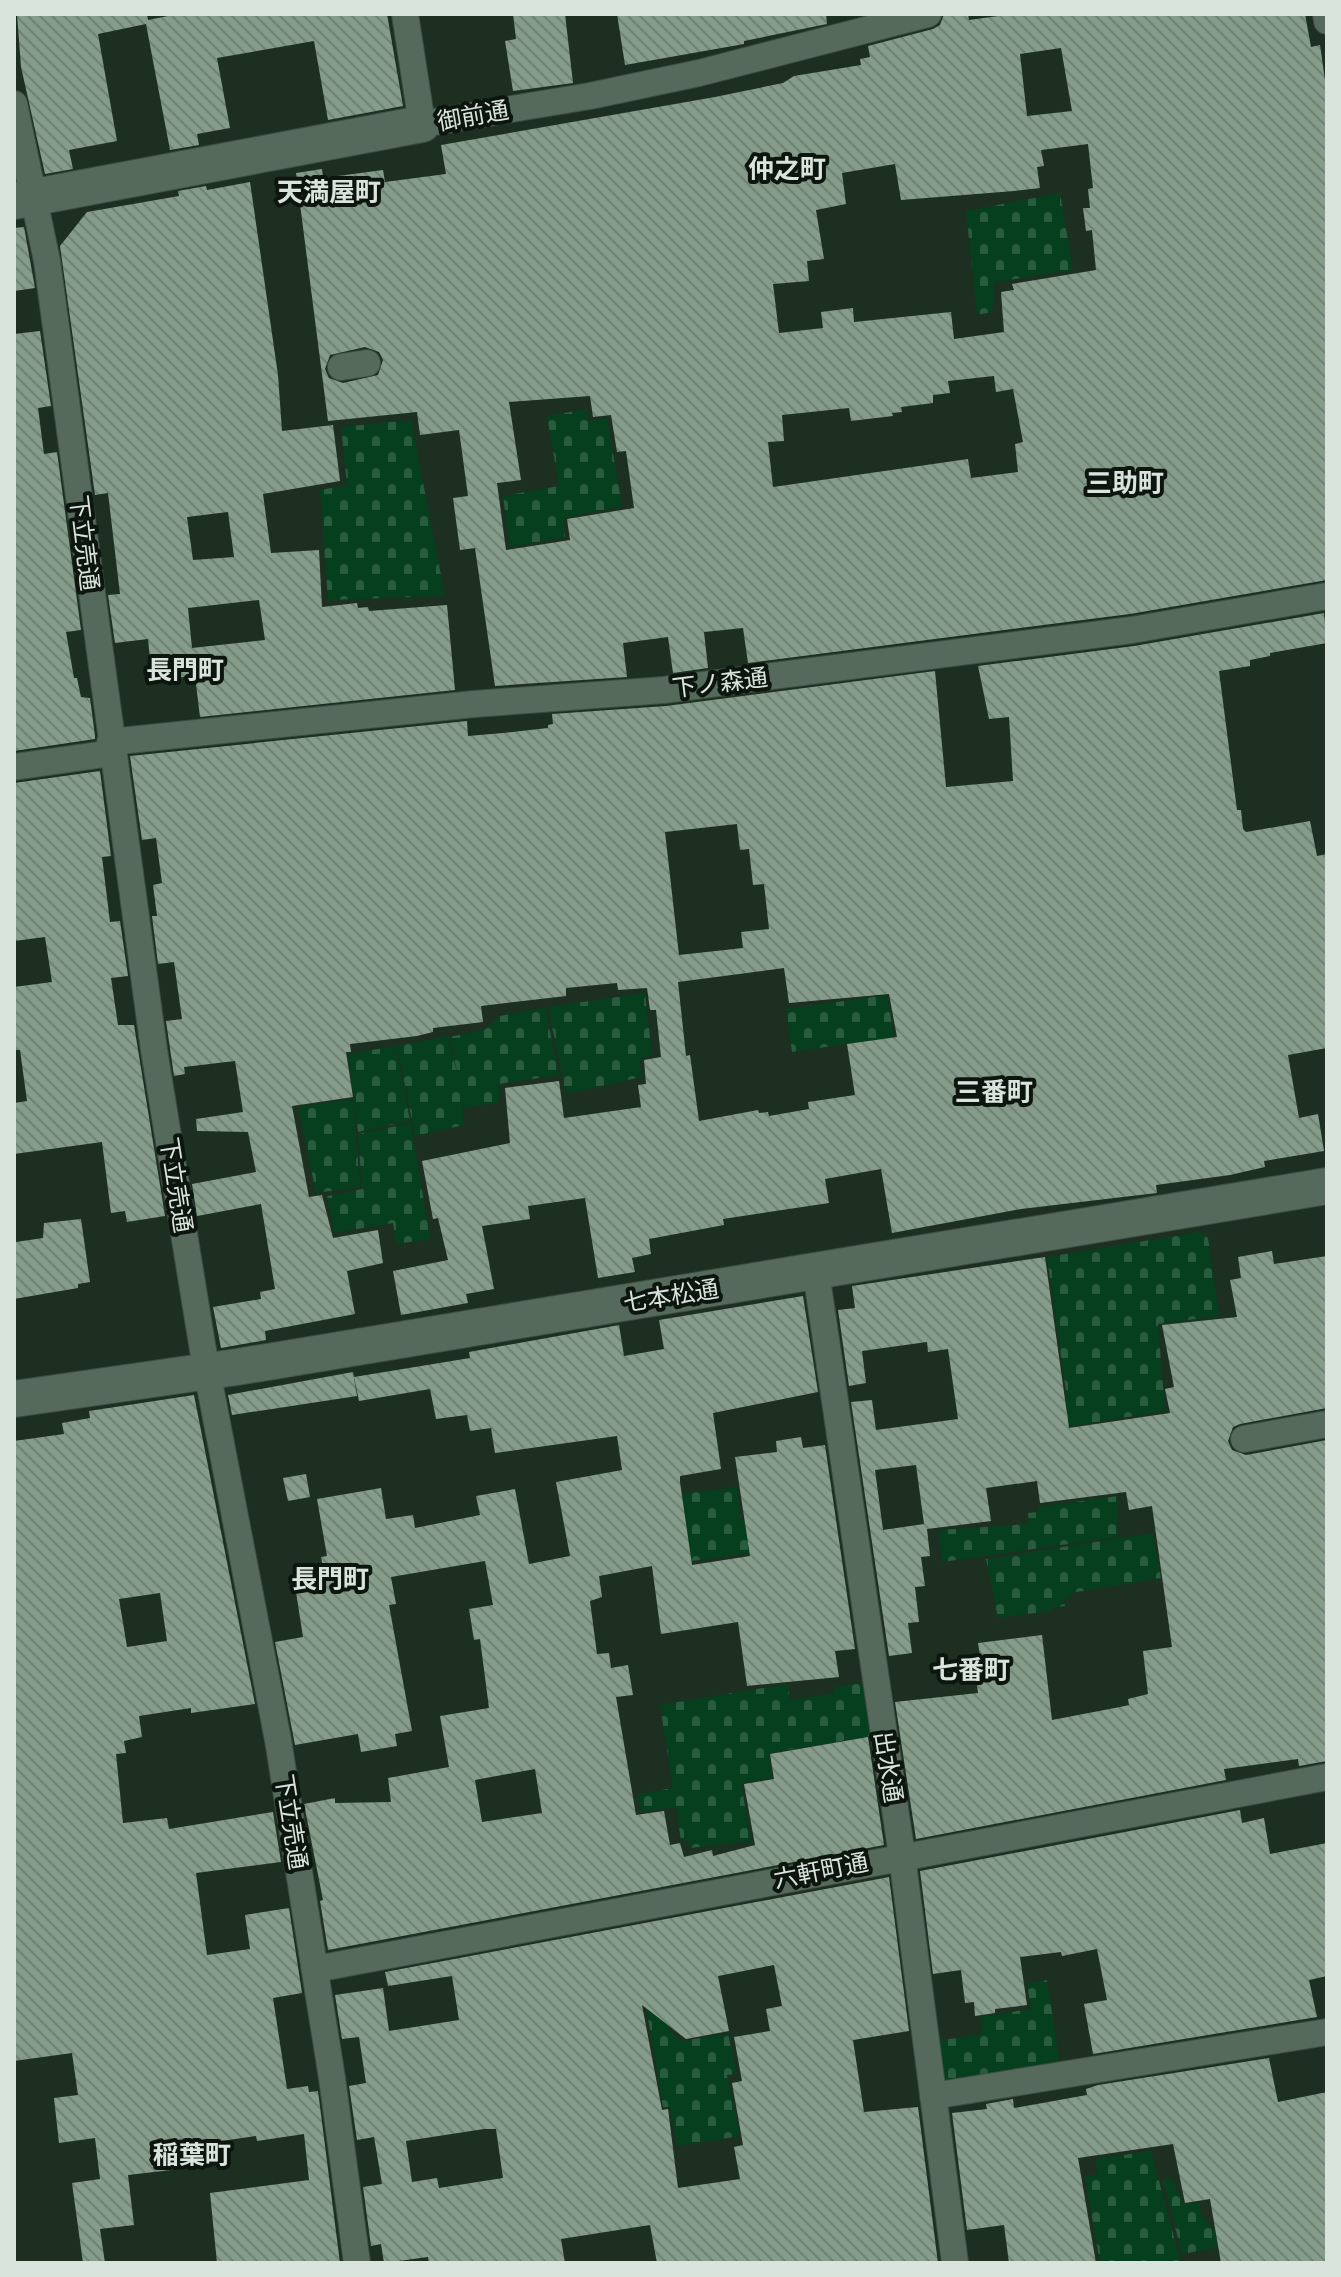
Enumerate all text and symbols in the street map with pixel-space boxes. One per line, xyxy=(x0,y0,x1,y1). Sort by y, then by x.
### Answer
street label: 御前通 xyxy=(435,93,511,138)
district label: 仲之町 xyxy=(748,151,826,187)
district label: 天満屋町 xyxy=(277,174,381,210)
district label: 三助町 xyxy=(1086,465,1164,501)
street label: 下立売通 xyxy=(62,493,107,593)
district label: 長門町 xyxy=(146,652,224,688)
street label: 下ノ森通 xyxy=(670,660,770,705)
district label: 三番町 xyxy=(955,1074,1033,1110)
street label: 下立売通 xyxy=(153,1135,200,1235)
street label: 七本松通 xyxy=(621,1272,721,1319)
district label: 長門町 xyxy=(291,1561,369,1597)
district label: 七番町 xyxy=(932,1652,1010,1688)
street label: 出水通 xyxy=(867,1729,910,1805)
street label: 下立売通 xyxy=(268,1772,315,1872)
street label: 六軒町通 xyxy=(771,1845,871,1896)
district label: 稲葉町 xyxy=(153,2137,231,2173)

